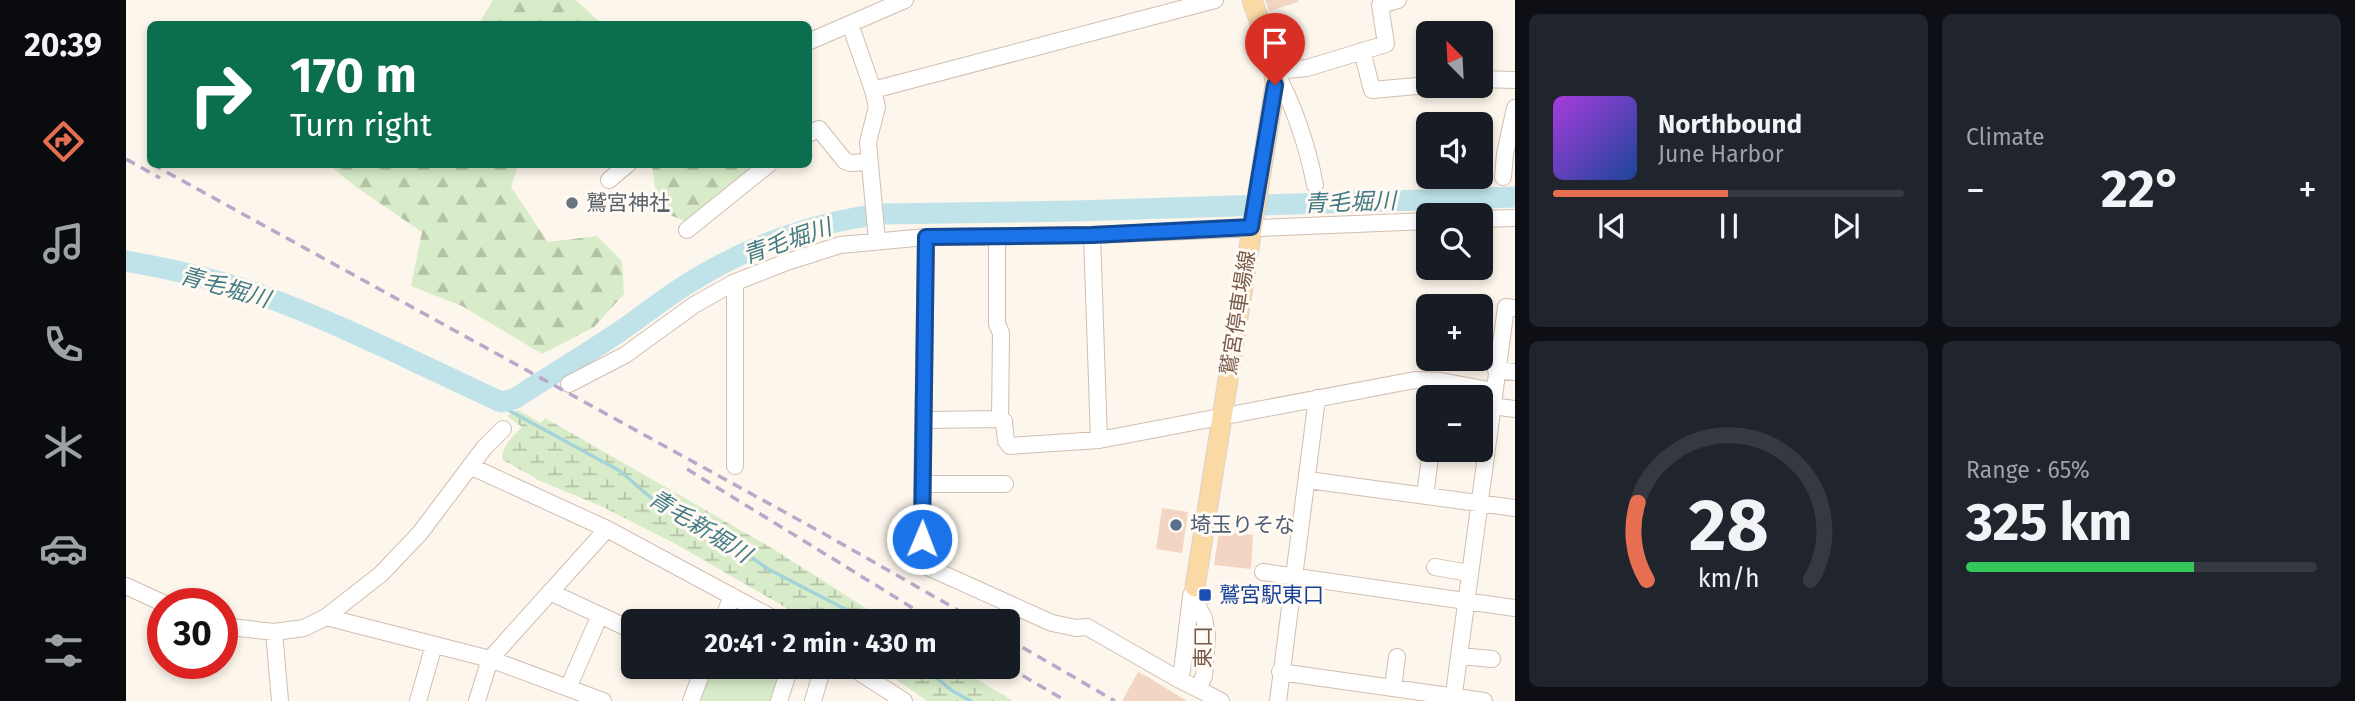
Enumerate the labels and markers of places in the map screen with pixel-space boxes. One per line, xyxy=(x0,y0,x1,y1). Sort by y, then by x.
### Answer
pin xyxy=(1245,13,1305,85)
place label: 鷲宮神社 xyxy=(586,190,670,216)
marker: 鷲宮神社 xyxy=(564,195,580,211)
place label: 埼玉りそな xyxy=(1190,512,1295,538)
marker: 埼玉りそな xyxy=(1168,517,1184,533)
place label: 鷲宮駅東口 xyxy=(1219,582,1324,608)
marker: 鷲宮駅東口 xyxy=(1197,587,1213,603)

